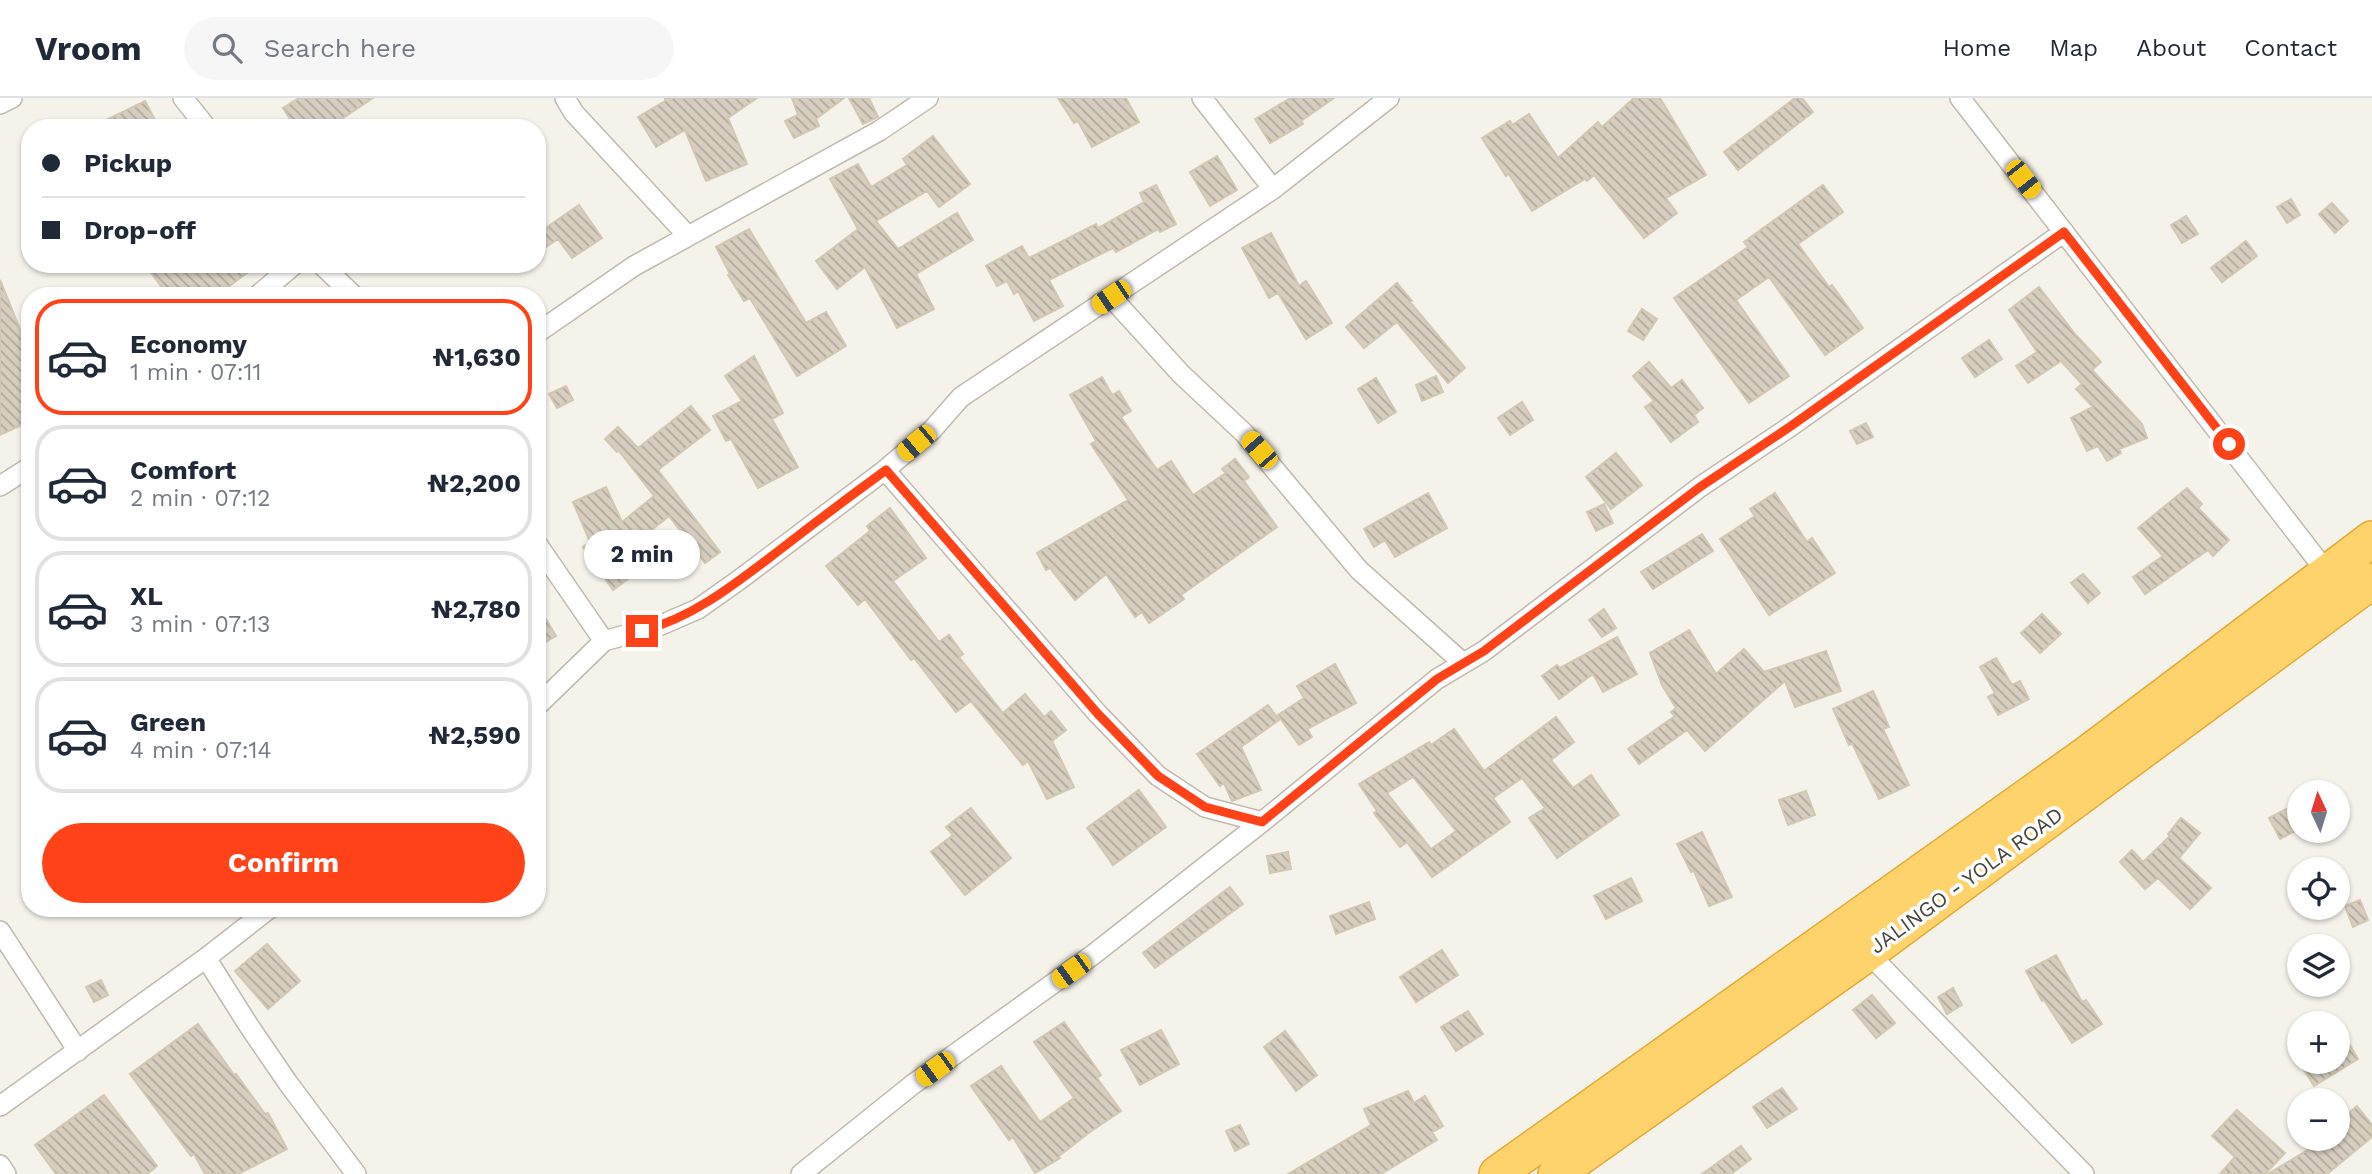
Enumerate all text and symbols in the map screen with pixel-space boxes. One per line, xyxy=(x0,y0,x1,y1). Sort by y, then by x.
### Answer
search box xyxy=(184,17,674,80)
text: Vroom xyxy=(35,29,142,68)
icon: search xyxy=(208,29,246,67)
text: Search here xyxy=(264,33,416,63)
text: Home xyxy=(1943,34,2011,62)
text: Map xyxy=(2049,34,2098,62)
text: About xyxy=(2136,34,2206,62)
text: Contact xyxy=(2244,34,2337,62)
text: Pickup xyxy=(84,148,172,178)
car xyxy=(2002,156,2045,202)
text: Drop-off xyxy=(84,215,196,245)
car xyxy=(1088,277,1135,317)
icon: car xyxy=(46,326,109,389)
text: Economy xyxy=(130,329,247,359)
text: ₦1,630 xyxy=(433,342,521,372)
text: 1 min · 07:11 xyxy=(130,359,261,386)
car xyxy=(894,421,939,465)
car xyxy=(1238,427,1281,473)
route start xyxy=(2213,428,2245,460)
icon: car xyxy=(46,452,109,515)
text: Comfort xyxy=(130,455,236,485)
text: ₦2,200 xyxy=(428,468,521,498)
text: 2 min · 07:12 xyxy=(130,485,270,512)
callout: 2 min xyxy=(584,530,700,578)
text: 2 min xyxy=(611,541,673,568)
icon: car xyxy=(46,578,109,641)
text: XL xyxy=(130,581,163,611)
text: ₦2,780 xyxy=(431,594,521,624)
text: 3 min · 07:13 xyxy=(130,611,270,638)
route end xyxy=(626,615,658,647)
icon: car xyxy=(46,704,109,767)
text: Green xyxy=(130,707,206,737)
text: ₦2,590 xyxy=(429,720,521,750)
text: 4 min · 07:14 xyxy=(130,737,272,764)
north arrow xyxy=(2287,780,2350,844)
map controls xyxy=(2287,780,2350,1151)
street label: JALINGO - YOLA ROAD xyxy=(1865,802,2067,958)
button: Confirm xyxy=(42,823,525,903)
button: locate xyxy=(2287,857,2350,920)
button: layers xyxy=(2287,934,2350,997)
car xyxy=(1048,950,1095,992)
button: + xyxy=(2287,1011,2350,1074)
car xyxy=(912,1048,959,1090)
button: − xyxy=(2287,1088,2350,1151)

